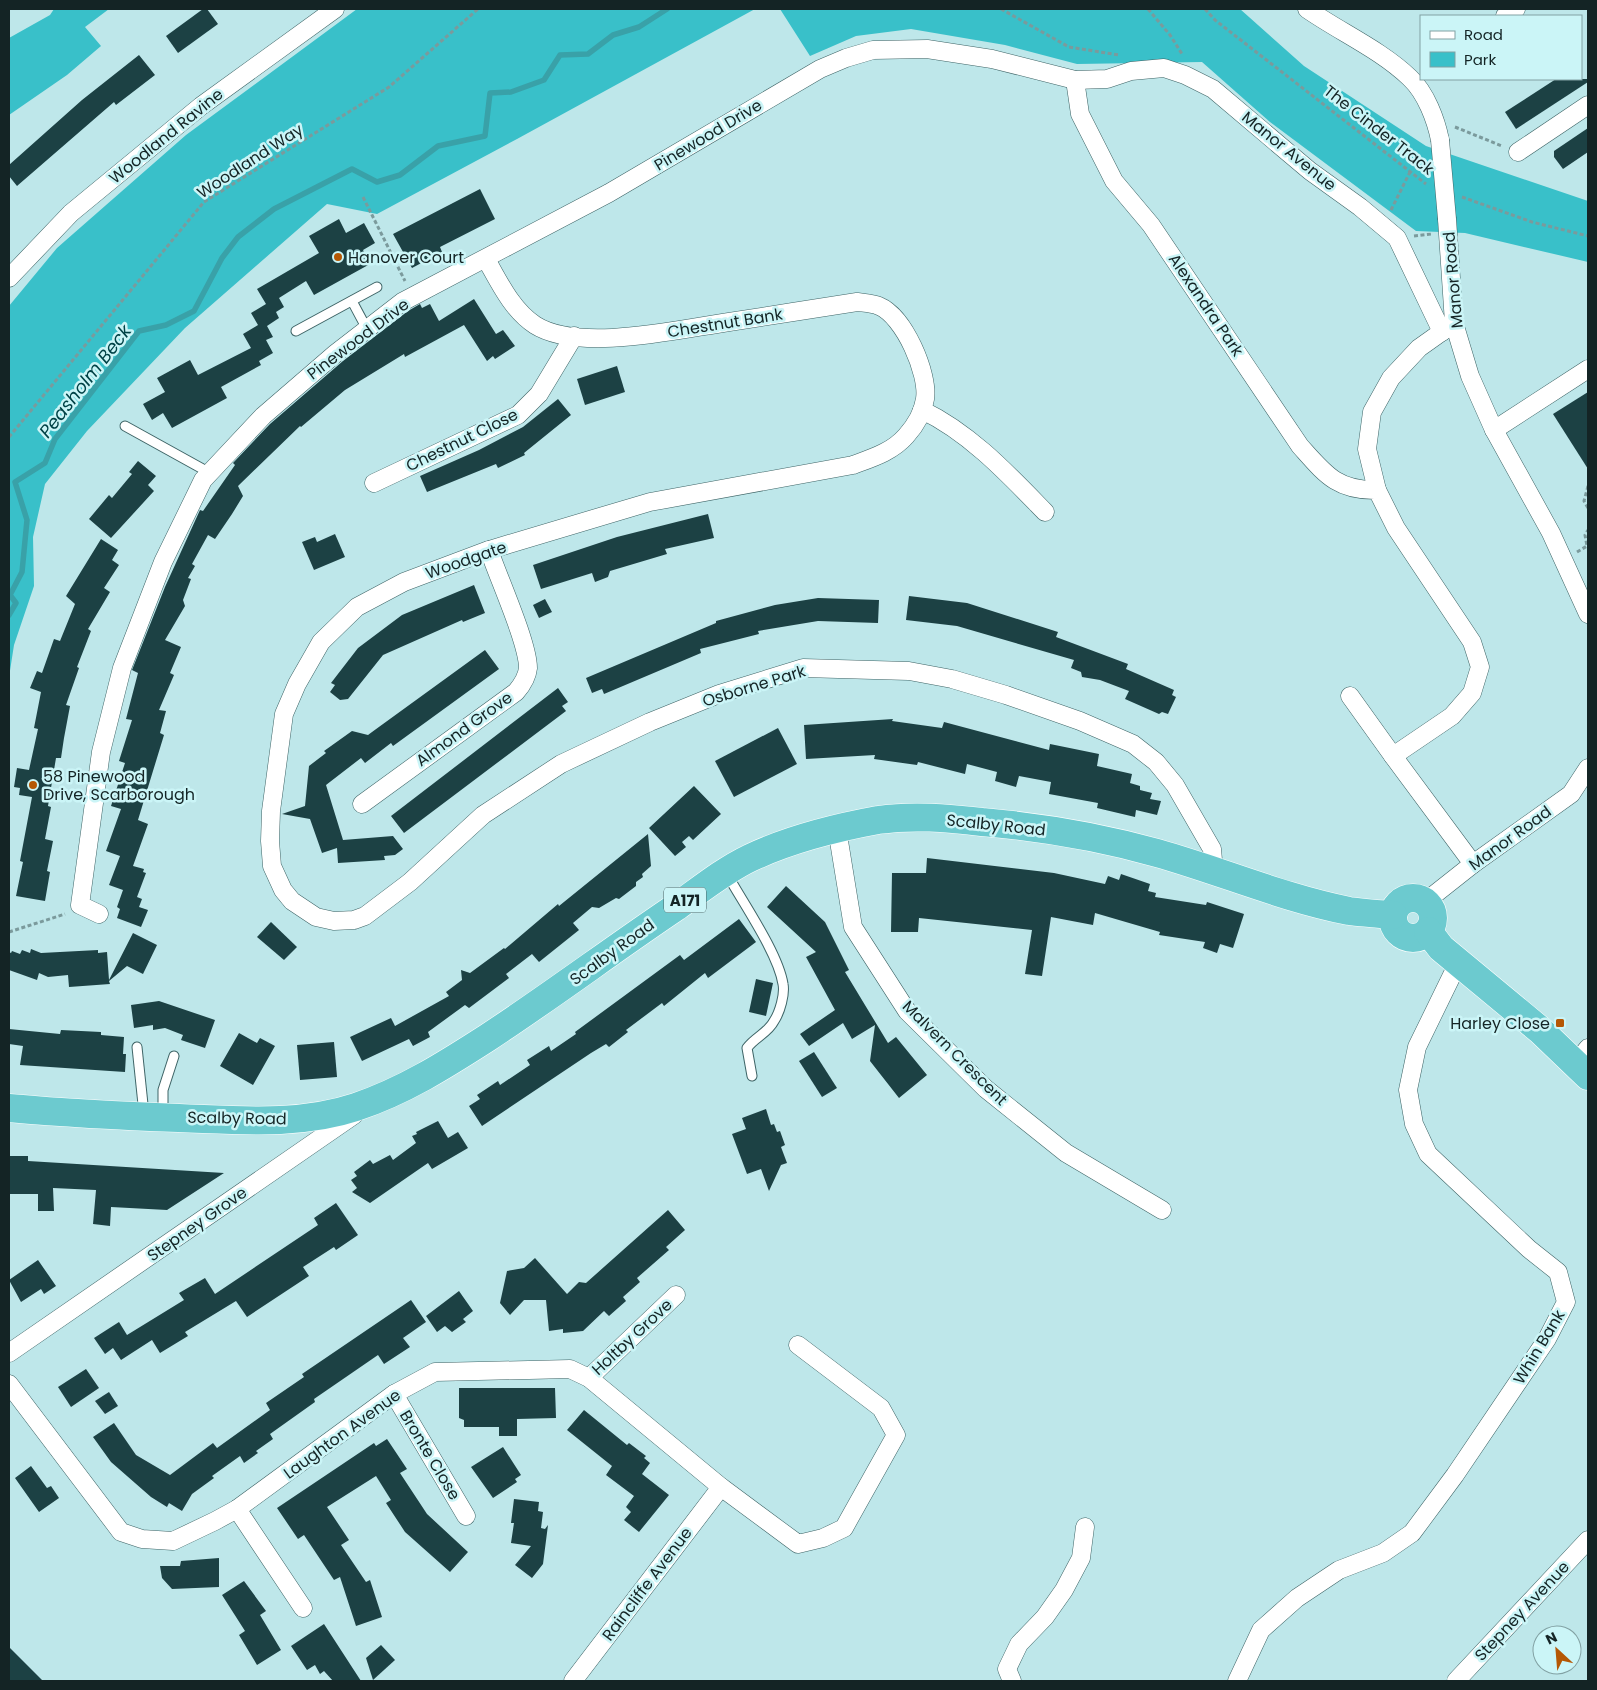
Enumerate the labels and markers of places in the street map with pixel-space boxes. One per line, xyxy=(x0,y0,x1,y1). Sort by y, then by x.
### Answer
place label: Hanover Court xyxy=(348,246,464,269)
marker: Hanover Court xyxy=(332,251,344,263)
place label: 58 Pinewood Drive, Scarborough xyxy=(43,765,195,806)
marker: 58 Pinewood Drive, Scarborough xyxy=(27,779,39,791)
place label: Harley Close xyxy=(1450,1012,1550,1035)
marker: Harley Close xyxy=(1554,1017,1566,1029)

